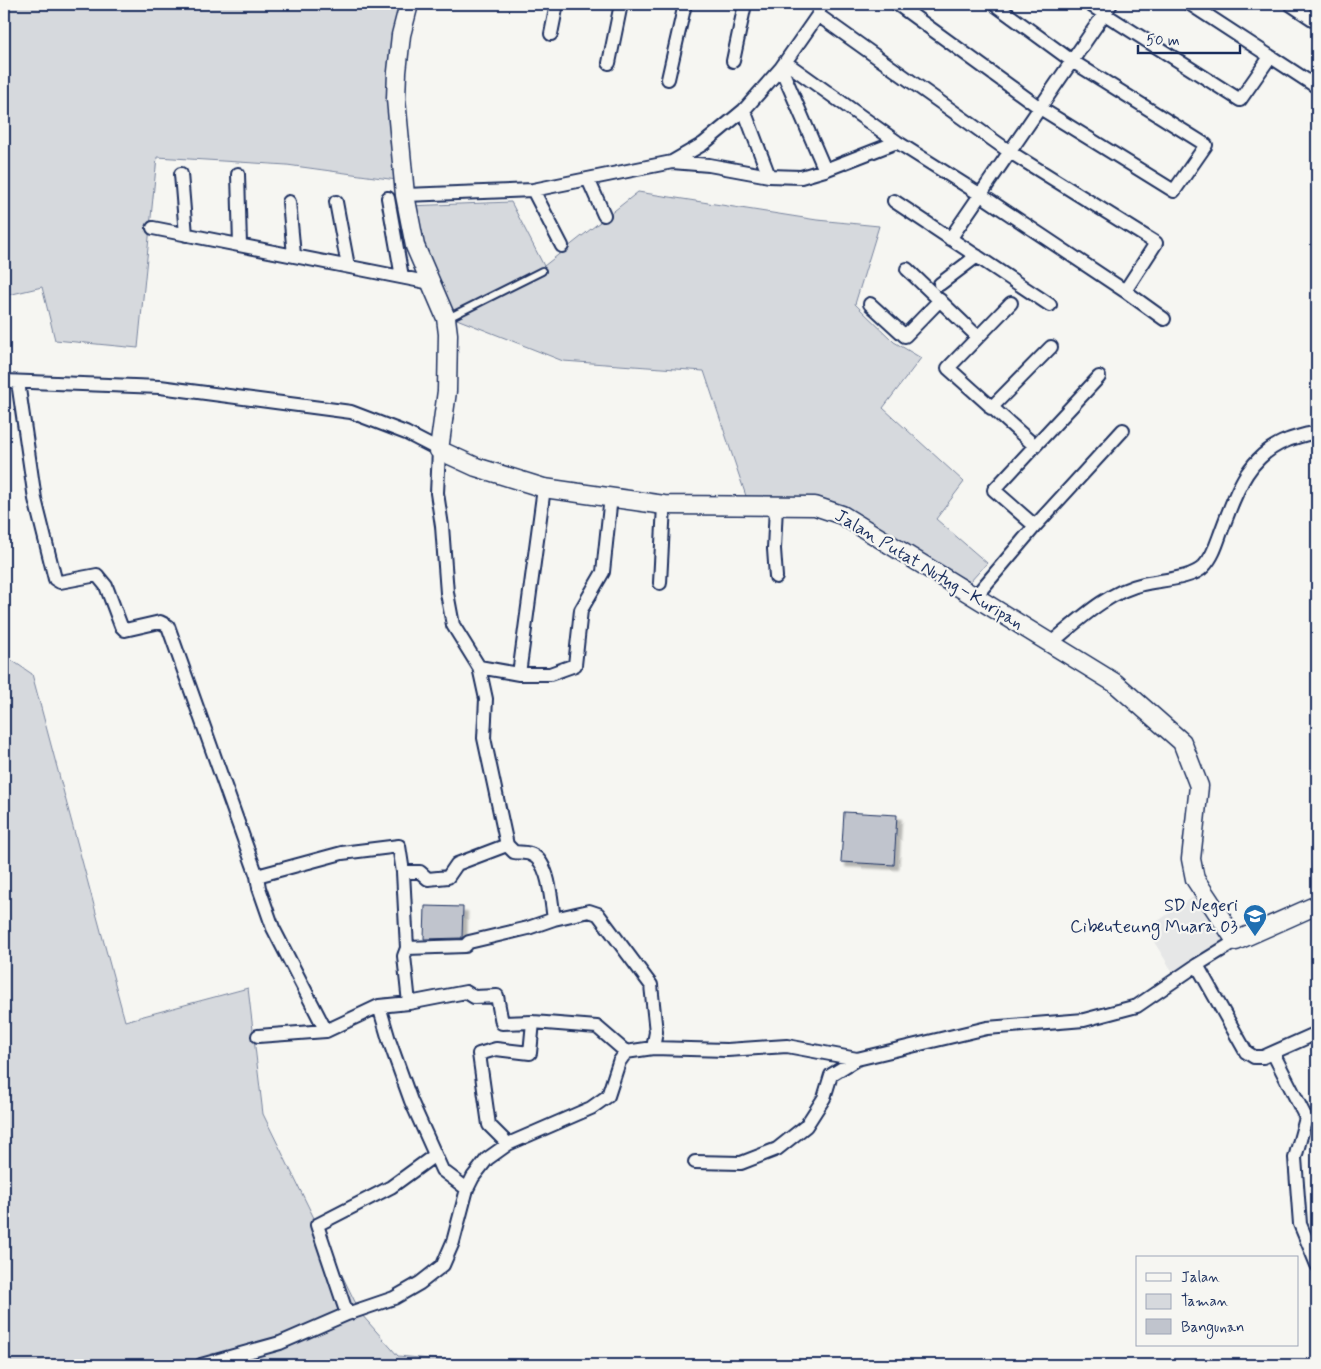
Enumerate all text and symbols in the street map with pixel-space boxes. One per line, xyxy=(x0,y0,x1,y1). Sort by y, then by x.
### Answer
scale bar xyxy=(1138,22,1241,54)
text: 50 m xyxy=(1146,31,1180,51)
street label: Jalan Putat Nutug–Kuripan xyxy=(830,504,1028,636)
place label: SD Negeri Cibeuteung Muara 03 xyxy=(1070,894,1238,940)
school or university icon: SD Negeri Cibeuteung Muara 03 xyxy=(1242,903,1268,937)
legend xyxy=(1136,1256,1298,1346)
text: Jalan xyxy=(1181,1268,1220,1288)
text: Taman xyxy=(1181,1292,1229,1312)
text: Bangunan xyxy=(1181,1318,1244,1339)

